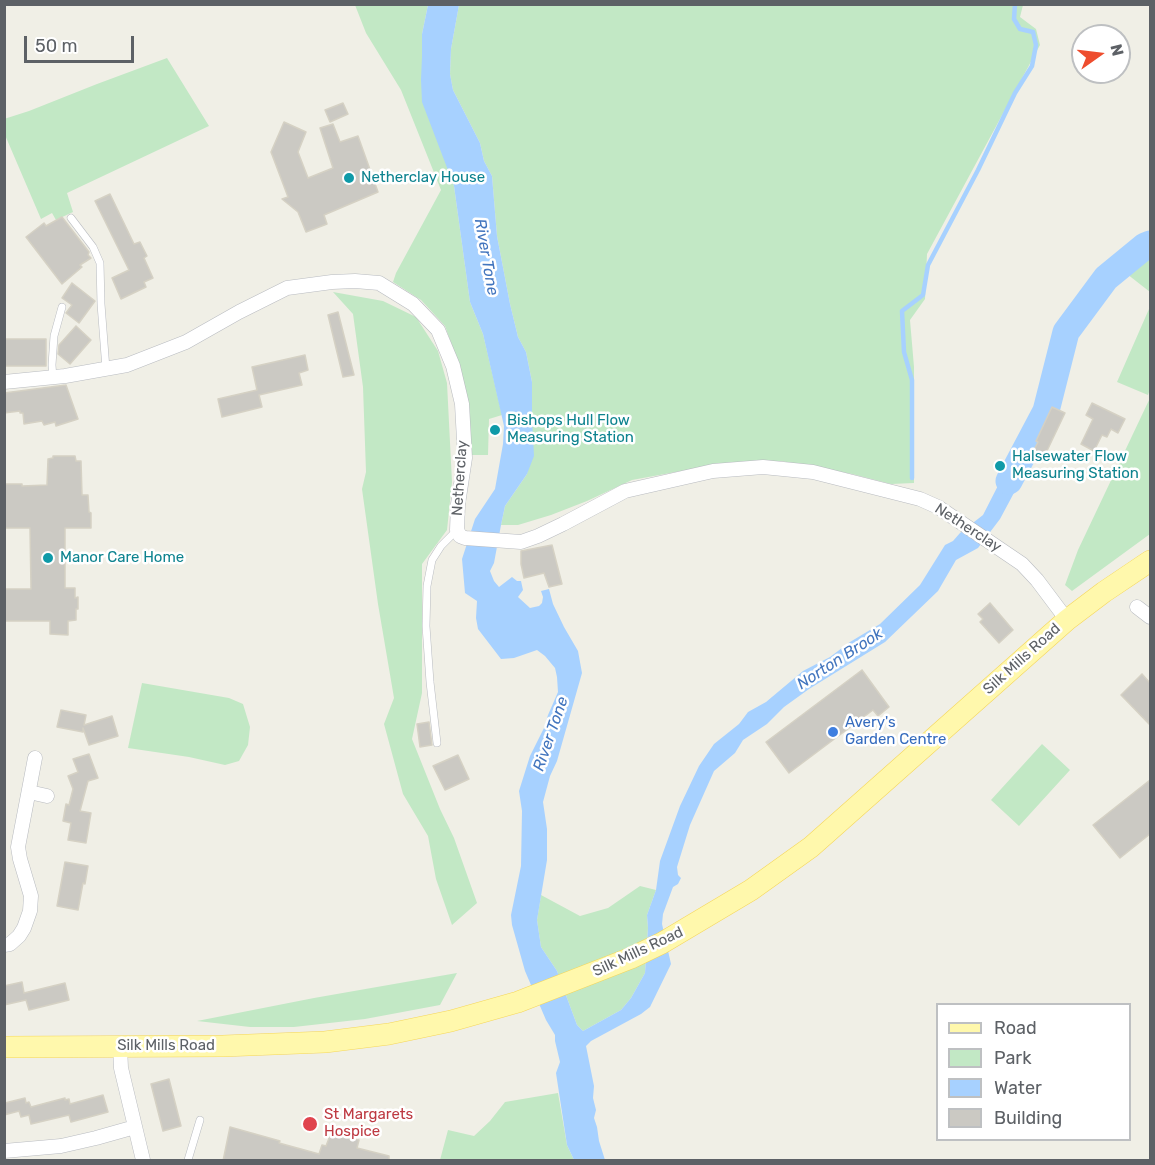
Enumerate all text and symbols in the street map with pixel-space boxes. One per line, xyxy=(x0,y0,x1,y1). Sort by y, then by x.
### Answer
scale bar xyxy=(27,24,136,62)
north arrow xyxy=(1071,24,1131,84)
text: 50 m xyxy=(35,35,78,57)
text: N xyxy=(1106,42,1128,58)
place label: Netherclay House xyxy=(361,169,485,187)
marker: Netherclay House xyxy=(342,171,356,185)
water label: River Tone xyxy=(470,217,502,297)
place label: Bishops Hull Flow Measuring Station xyxy=(507,412,634,447)
marker: Bishops Hull Flow Measuring Station xyxy=(488,423,502,437)
street label: Netherclay xyxy=(448,439,472,517)
place label: Halsewater Flow Measuring Station xyxy=(1012,448,1139,483)
marker: Halsewater Flow Measuring Station xyxy=(993,459,1007,473)
street label: Netherclay xyxy=(931,500,1005,556)
place label: Manor Care Home xyxy=(60,549,184,567)
marker: Manor Care Home xyxy=(41,551,55,565)
street label: Silk Mills Road xyxy=(980,620,1064,698)
water label: Norton Brook xyxy=(793,624,887,694)
water label: River Tone xyxy=(529,694,573,774)
place label: Avery's Garden Centre xyxy=(845,714,946,749)
marker: Avery's Garden Centre xyxy=(826,725,840,739)
street label: Silk Mills Road xyxy=(590,923,686,981)
legend xyxy=(936,1003,1131,1141)
text: Road xyxy=(994,1017,1037,1039)
street label: Silk Mills Road xyxy=(117,1037,215,1055)
text: Park xyxy=(994,1047,1031,1069)
text: Water xyxy=(994,1077,1042,1099)
place label: St Margarets Hospice xyxy=(324,1106,413,1141)
text: Building xyxy=(994,1107,1062,1129)
marker: St Margarets Hospice xyxy=(301,1115,319,1133)

